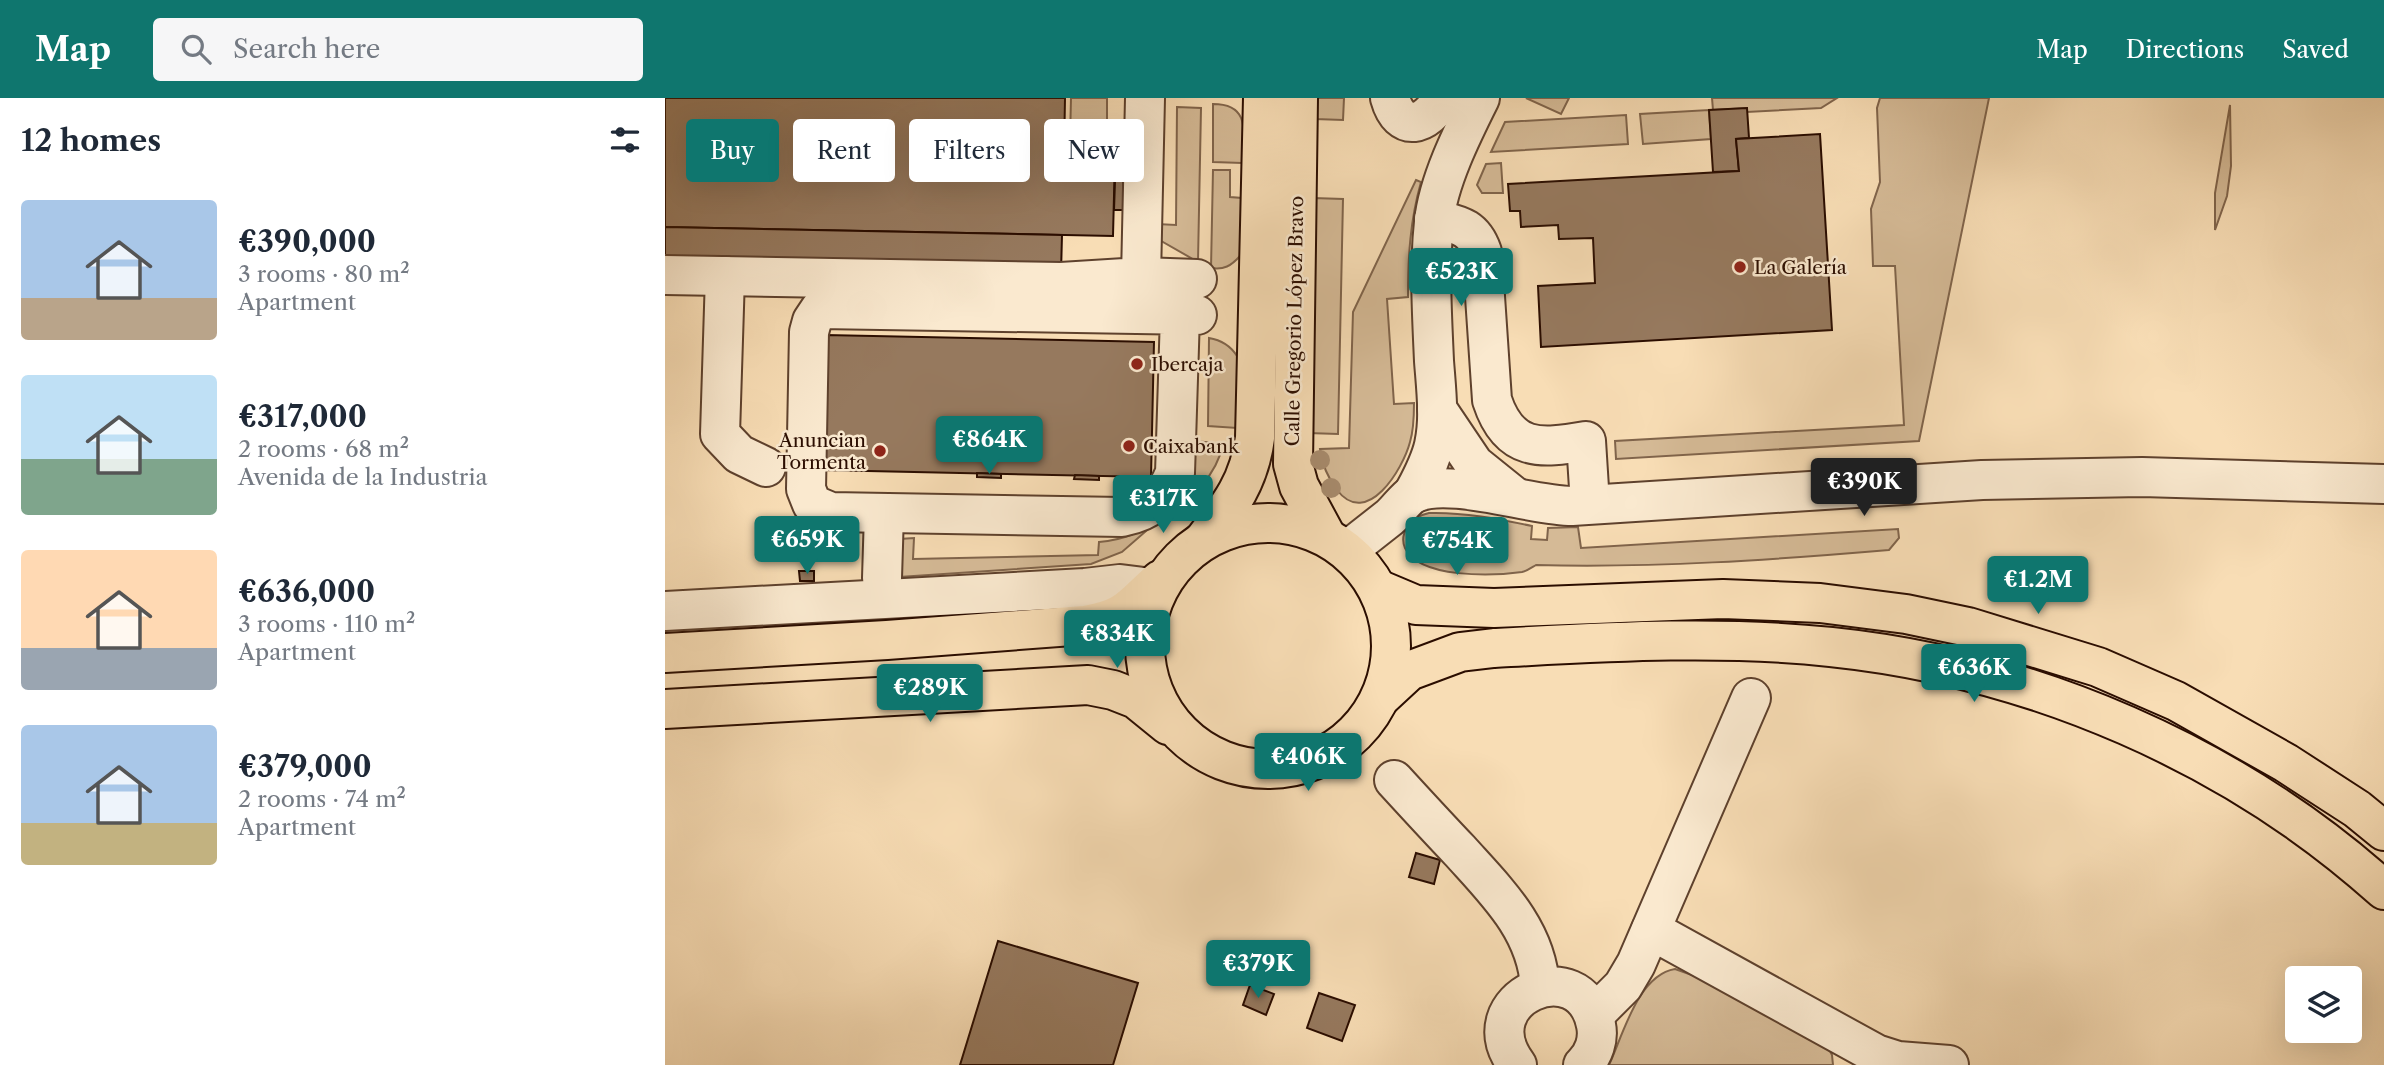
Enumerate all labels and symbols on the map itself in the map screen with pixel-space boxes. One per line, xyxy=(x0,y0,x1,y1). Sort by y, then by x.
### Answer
street label: Calle Gregorio López Bravo xyxy=(1281,195,1308,447)
pin: €523K xyxy=(1412,248,1510,308)
place label: La Galería xyxy=(1754,256,1847,279)
marker: La Galería xyxy=(1732,259,1748,275)
place label: Ibercaja xyxy=(1151,353,1223,376)
marker: Ibercaja xyxy=(1129,356,1145,372)
pin: €864K xyxy=(940,416,1038,476)
place label: Anuncian Tormenta xyxy=(777,429,866,474)
place label: Caixabank xyxy=(1143,435,1240,458)
marker: Caixabank xyxy=(1121,438,1137,454)
marker: Anuncian Tormenta xyxy=(872,443,888,459)
pin: €390K xyxy=(1815,458,1913,518)
pin: €317K xyxy=(1114,476,1212,535)
pin: €659K xyxy=(758,517,856,576)
pin: €754K xyxy=(1408,518,1506,577)
pin: €1.2M xyxy=(1989,556,2087,616)
pin: €834K xyxy=(1068,610,1166,670)
pin: €636K xyxy=(1925,644,2023,704)
pin: €289K xyxy=(881,664,979,724)
pin: €406K xyxy=(1259,734,1357,793)
pin: €379K xyxy=(1209,940,1307,1000)

